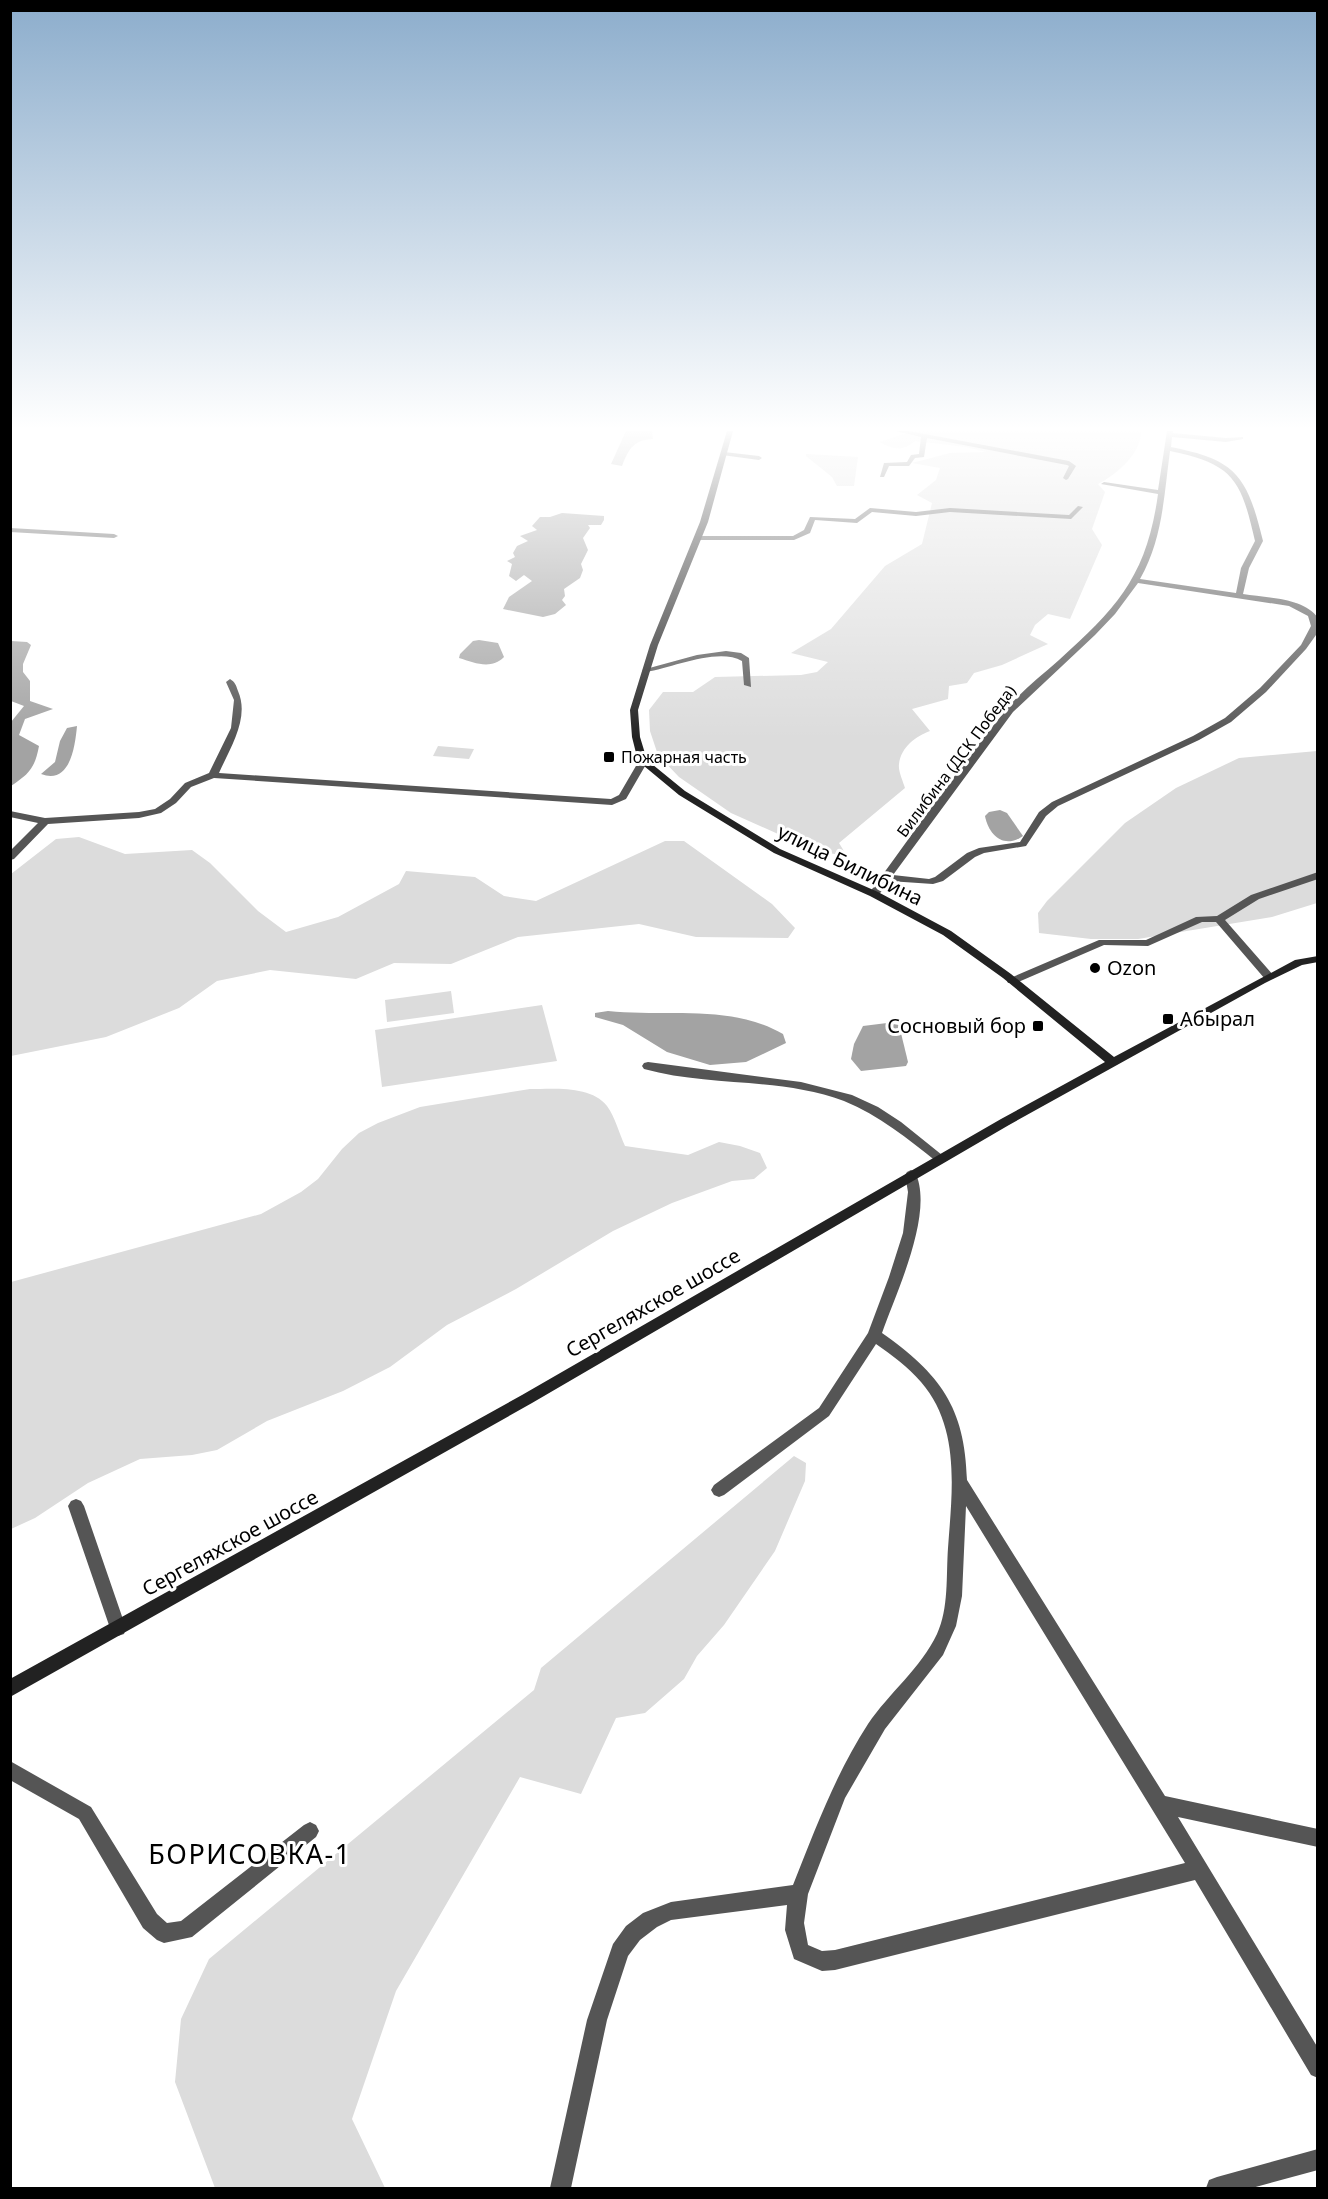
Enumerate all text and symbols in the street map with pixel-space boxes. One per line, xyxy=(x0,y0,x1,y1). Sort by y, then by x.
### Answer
street label: Билибина (ДСК Победа) xyxy=(891,680,1021,842)
place label: Пожарная часть xyxy=(621,746,747,768)
marker: Пожарная часть xyxy=(602,750,616,764)
street label: улица Билибина xyxy=(773,818,927,911)
place label: Ozon xyxy=(1107,954,1156,981)
marker: Ozon xyxy=(1088,961,1102,975)
place label: Абырал xyxy=(1180,1005,1255,1032)
place label: Сосновый бор xyxy=(887,1012,1026,1039)
marker: Абырал xyxy=(1161,1012,1175,1026)
marker: Сосновый бор xyxy=(1031,1019,1045,1033)
street label: Сергеляхское шоссе xyxy=(561,1242,745,1363)
street label: Сергеляхское шоссе xyxy=(137,1483,322,1602)
district label: БОРИСОВКА-1 xyxy=(148,1835,352,1872)

